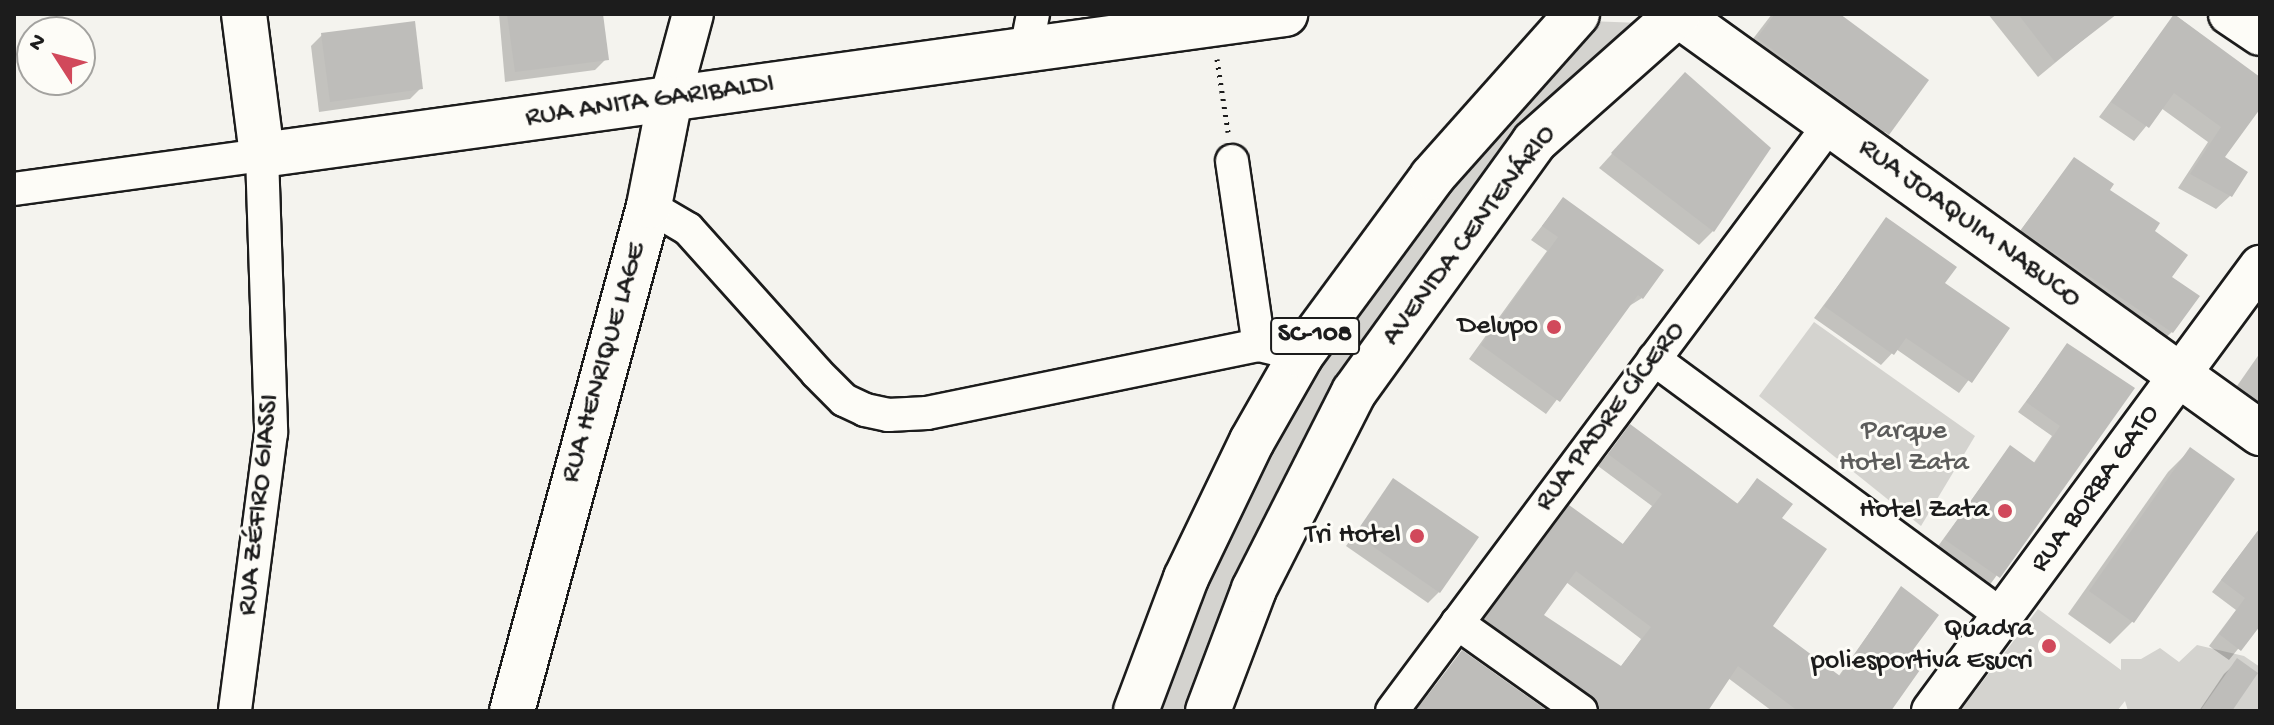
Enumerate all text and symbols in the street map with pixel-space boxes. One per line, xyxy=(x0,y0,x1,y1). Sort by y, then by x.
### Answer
north arrow xyxy=(16,16,96,96)
text: N xyxy=(23,30,53,57)
street label: RUA ANITA GARIBALDI xyxy=(523,68,777,136)
street label: AVENIDA CENTENÁRIO xyxy=(1376,119,1564,353)
street label: RUA JOAQUIM NABUCO xyxy=(1851,132,2087,316)
street label: RUA HENRIQUE LAGE xyxy=(555,239,655,487)
place label: Delupo xyxy=(1458,310,1538,344)
road number: SC-108 xyxy=(1269,314,1361,358)
street label: RUA PADRE CÍCERO xyxy=(1529,315,1693,519)
marker: Delupo xyxy=(1545,318,1563,336)
street label: RUA ZÉFIRO GIASSI xyxy=(232,393,288,617)
street label: RUA BORBA GATO xyxy=(2024,399,2168,579)
park label: Parque Hotel Zata xyxy=(1839,415,1969,481)
place label: Hotel Zata xyxy=(1859,494,1989,528)
marker: Hotel Zata xyxy=(1996,502,2014,520)
place label: Tri Hotel xyxy=(1305,519,1401,553)
marker: Tri Hotel xyxy=(1408,527,1426,545)
place label: Quadra poliesportiva Esucri xyxy=(1811,613,2033,679)
marker: Quadra poliesportiva Esucri xyxy=(2040,637,2058,655)

